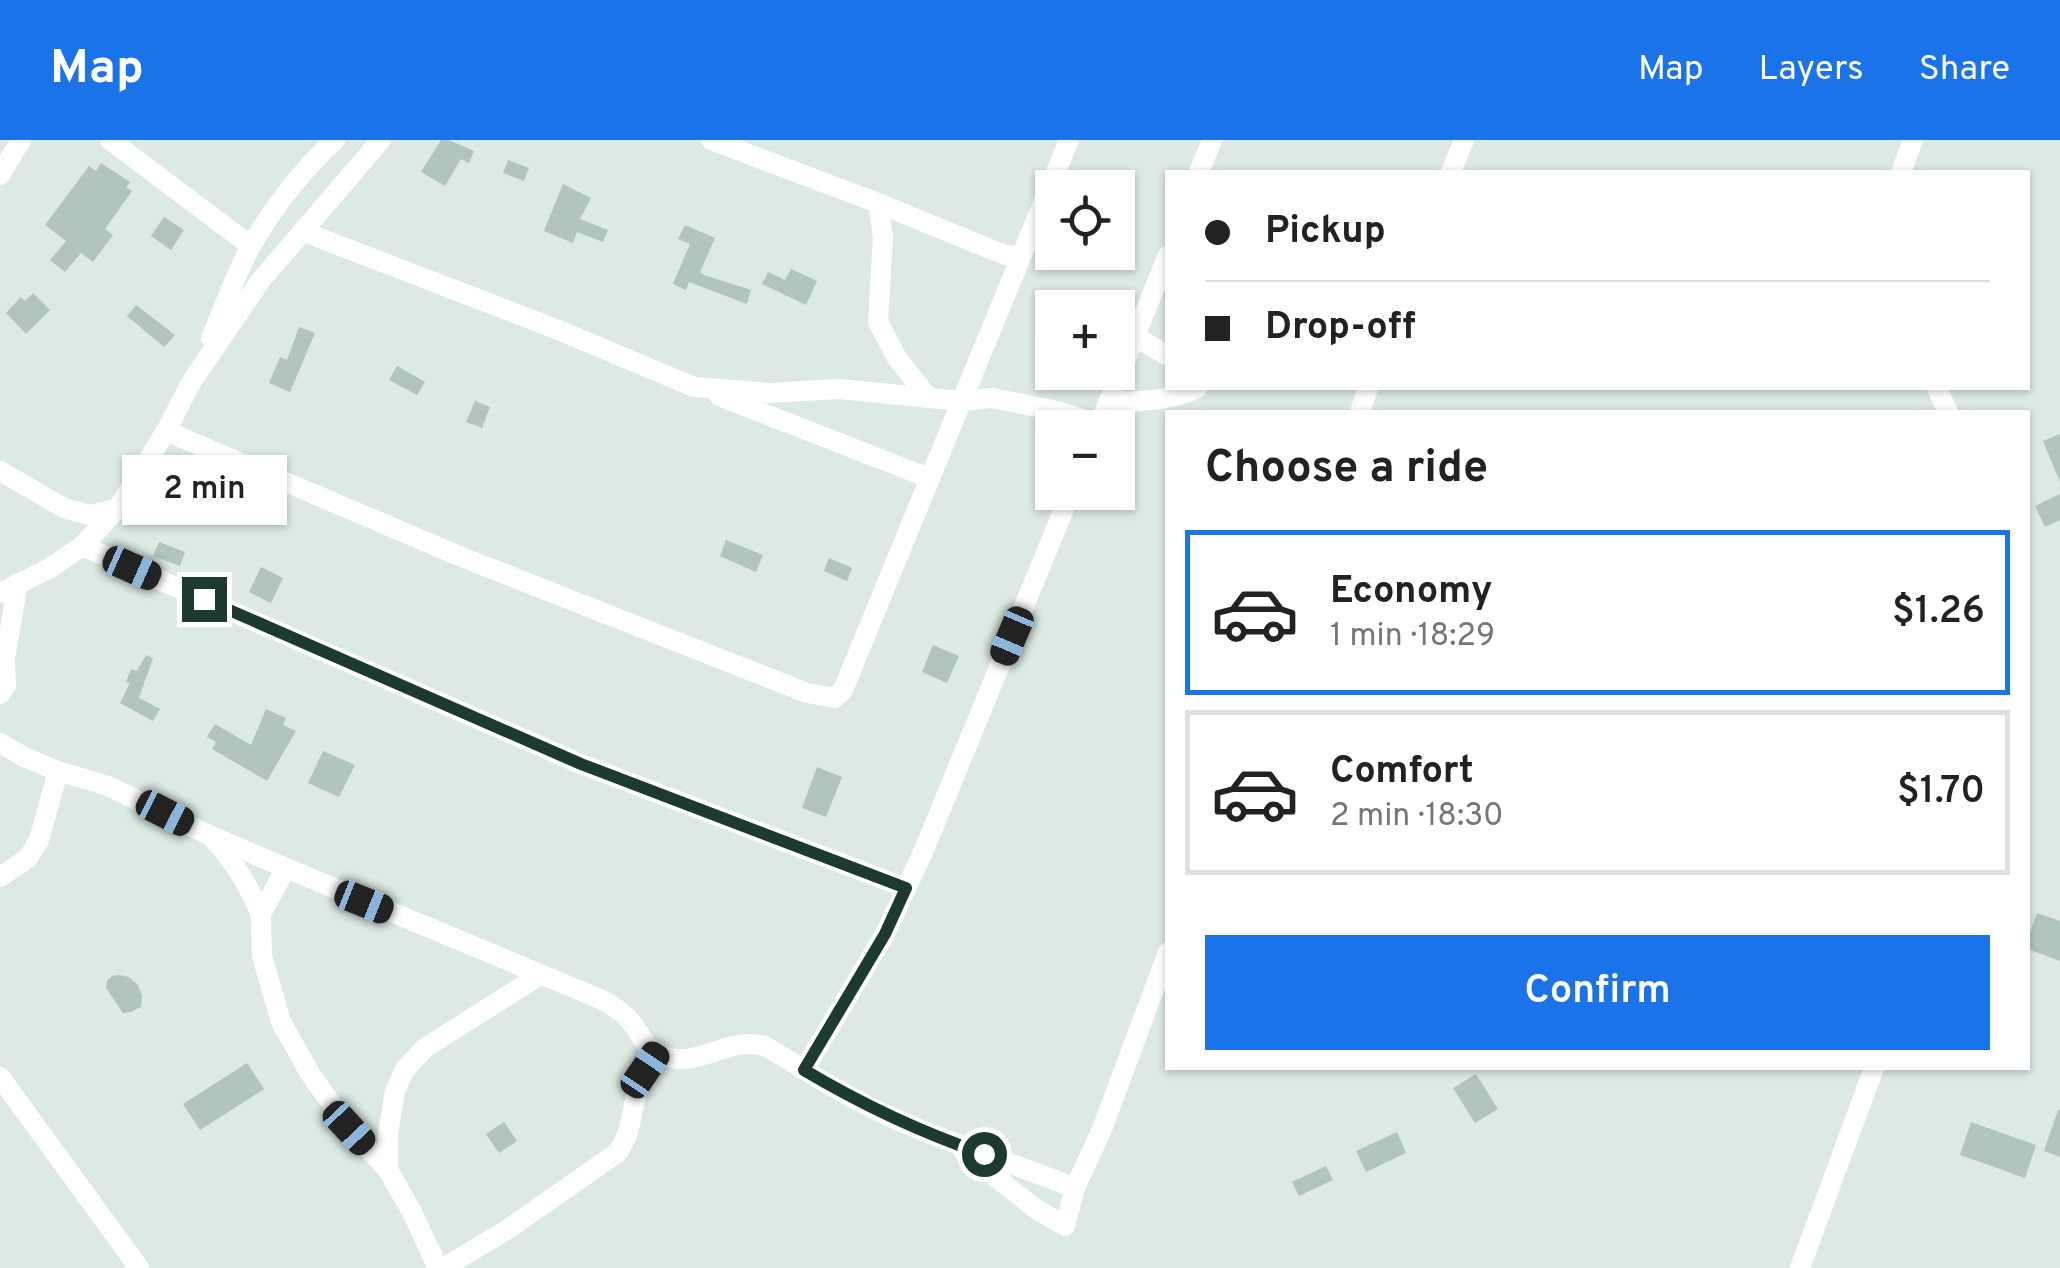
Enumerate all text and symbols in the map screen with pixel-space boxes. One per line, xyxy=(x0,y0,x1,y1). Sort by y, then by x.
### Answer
text: Map xyxy=(50,40,144,100)
text: Map xyxy=(1638,48,1704,92)
text: Layers xyxy=(1759,48,1864,92)
text: Share xyxy=(1919,48,2010,92)
map controls xyxy=(1035,170,1135,510)
button: locate xyxy=(1035,170,1135,270)
text: Pickup xyxy=(1265,208,1386,257)
button: + xyxy=(1035,290,1135,390)
text: Drop-off xyxy=(1265,304,1416,353)
button: − xyxy=(1035,410,1135,510)
text: Choose a ride xyxy=(1205,441,1488,498)
callout: 2 min xyxy=(121,454,286,524)
text: 2 min xyxy=(163,470,246,510)
car xyxy=(98,542,166,594)
icon: car xyxy=(1210,568,1300,658)
text: Economy xyxy=(1330,568,1492,617)
route end xyxy=(182,577,227,622)
text: $1.26 xyxy=(1892,588,1985,637)
car xyxy=(986,603,1038,669)
text: 1 min · 18:29 xyxy=(1330,617,1495,657)
icon: car xyxy=(1210,748,1300,838)
text: Comfort xyxy=(1330,748,1474,797)
text: $1.70 xyxy=(1897,768,1985,817)
car xyxy=(131,786,199,840)
text: 2 min · 18:30 xyxy=(1330,797,1504,837)
car xyxy=(331,877,397,927)
button: Confirm xyxy=(1205,935,1990,1050)
car xyxy=(616,1037,674,1103)
car xyxy=(318,1096,380,1160)
route start xyxy=(962,1132,1007,1177)

